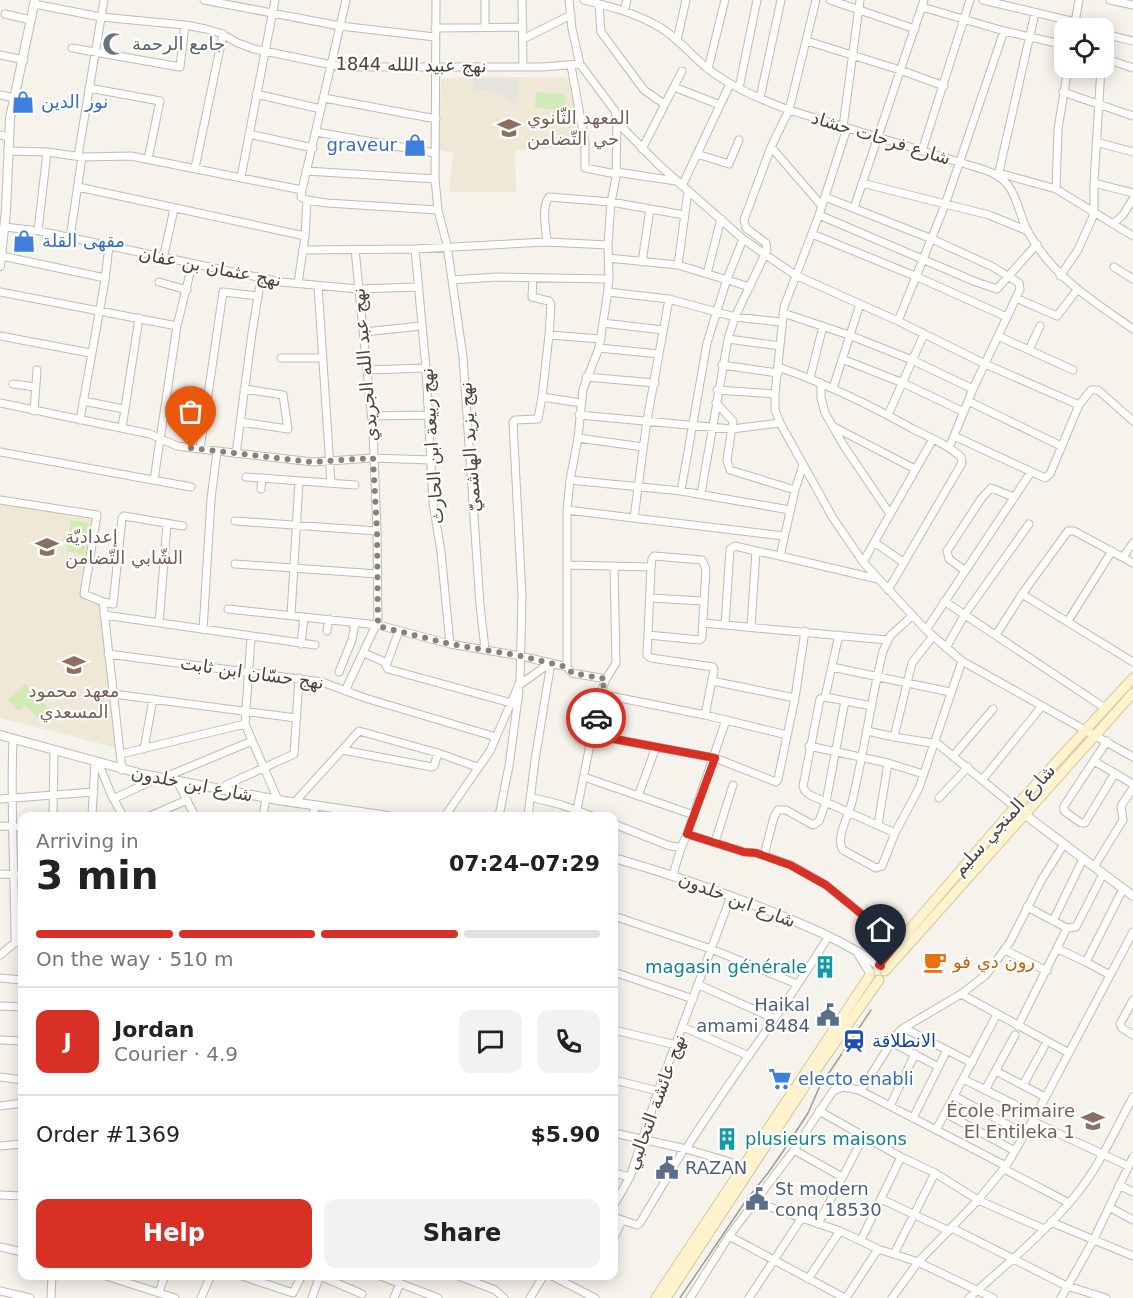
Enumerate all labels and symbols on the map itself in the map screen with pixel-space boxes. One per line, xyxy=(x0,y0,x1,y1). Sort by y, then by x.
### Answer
mosque icon: جامع الرحمة xyxy=(101,31,127,57)
place label: جامع الرحمة xyxy=(132,33,225,55)
street label: نهج عبيد اللله 1844 xyxy=(335,53,487,77)
shop icon: نور الدين xyxy=(10,89,36,115)
place label: نور الدين xyxy=(41,91,108,113)
street label: شارع فرحات حشاد xyxy=(809,106,953,170)
place label: المعهد الثّانوي حي التّضامن xyxy=(527,107,630,150)
school or university icon: المعهد الثّانوي حي التّضامن xyxy=(496,115,522,141)
shop icon: graveur xyxy=(402,132,428,158)
place label: graveur xyxy=(327,134,398,155)
shop icon: مقهى القلة xyxy=(11,228,37,254)
place label: مقهى القلة xyxy=(42,230,125,252)
street label: نهج عثمان بن عفان xyxy=(137,242,283,292)
street label: نهج عبد الله الجريدي xyxy=(347,287,383,443)
street label: نهج ربيعة ابن الحارث xyxy=(416,367,448,525)
street label: نهج يزيد الهاشميّ xyxy=(454,381,486,513)
pin xyxy=(165,386,216,448)
place label: إعداديّة الشّابي التّضامن xyxy=(65,526,183,569)
school or university icon: إعداديّة الشّابي التّضامن xyxy=(34,534,60,560)
school or university icon: معهد محمود المسعدي xyxy=(61,652,87,678)
street label: نهج حسّان ابن ثابت xyxy=(179,652,325,694)
place label: معهد محمود المسعدي xyxy=(29,680,119,723)
courier xyxy=(566,688,626,748)
street label: شارع المنجي سليم xyxy=(948,760,1060,880)
street label: شارع ابن خلدون xyxy=(129,761,255,807)
street label: شارع ابن خلدون xyxy=(675,868,799,932)
pin xyxy=(855,904,906,966)
cafe icon: رون دي فو xyxy=(922,949,948,975)
place label: رون دي فو xyxy=(952,951,1035,973)
building icon: magasin générale xyxy=(812,954,838,980)
place label: magasin générale xyxy=(645,956,807,977)
place label: Haikal amami 8484 xyxy=(696,994,810,1036)
public building icon: Haikal amami 8484 xyxy=(815,1002,841,1028)
station icon: الانطلاقة xyxy=(841,1028,867,1054)
place label: الانطلاقة xyxy=(872,1030,936,1051)
street label: نهج عائشة التحالبي xyxy=(621,1031,691,1173)
supermarket icon: electo enabli xyxy=(767,1066,793,1092)
place label: electo enabli xyxy=(798,1068,914,1089)
place label: École Primaire El Entileka 1 xyxy=(946,1100,1075,1142)
school or university icon: École Primaire El Entileka 1 xyxy=(1080,1108,1106,1134)
building icon: plusieurs maisons xyxy=(714,1126,740,1152)
place label: plusieurs maisons xyxy=(745,1128,907,1149)
public building icon: RAZAN xyxy=(654,1155,680,1181)
place label: RAZAN xyxy=(685,1157,747,1178)
place label: St modern conq 18530 xyxy=(775,1178,882,1220)
public building icon: St modern conq 18530 xyxy=(744,1186,770,1212)

